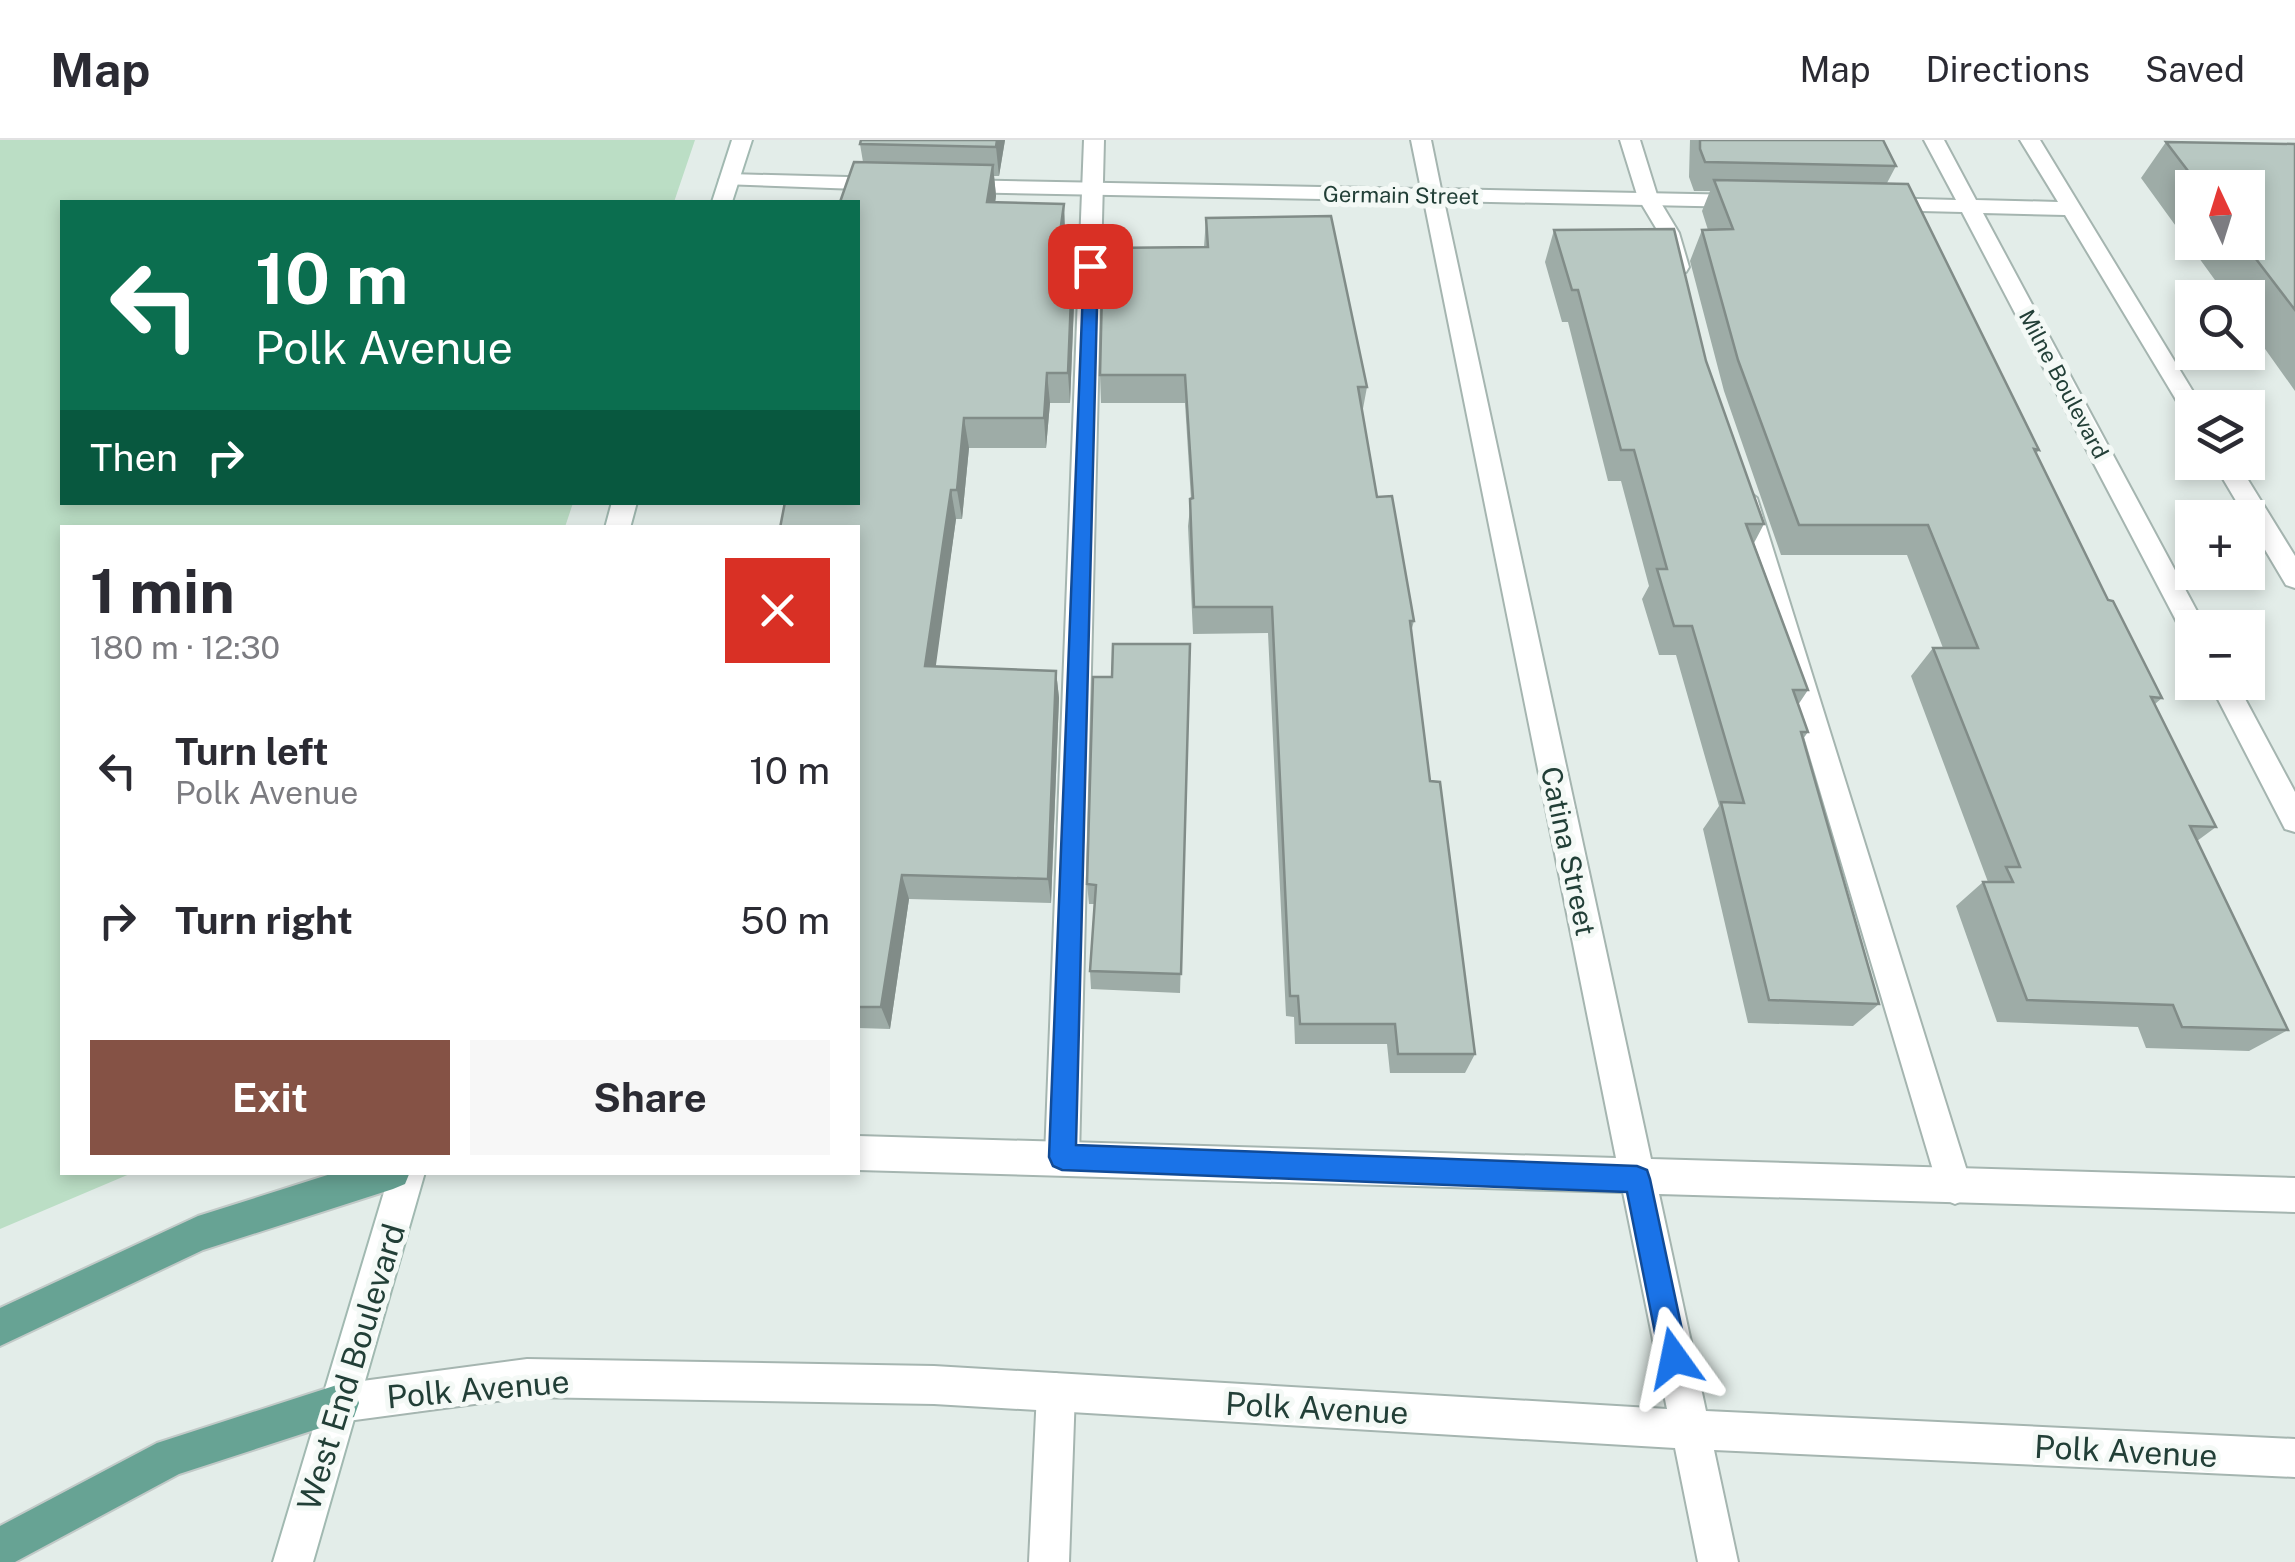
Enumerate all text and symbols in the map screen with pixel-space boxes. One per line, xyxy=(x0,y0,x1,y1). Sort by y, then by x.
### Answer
text: Map xyxy=(50,41,150,98)
text: Map xyxy=(1799,49,1870,90)
text: Directions xyxy=(1925,49,2090,90)
text: Saved xyxy=(2145,49,2245,90)
north arrow xyxy=(2175,170,2265,260)
map controls xyxy=(2175,170,2265,700)
street label: Germain Street xyxy=(1323,181,1479,209)
pin xyxy=(1048,224,1133,309)
text: 10 m xyxy=(255,237,409,320)
icon: arrive xyxy=(1063,239,1118,294)
icon: left xyxy=(90,240,220,370)
button: search xyxy=(2175,280,2265,370)
street label: Milne Boulevard xyxy=(2014,305,2114,463)
text: Polk Avenue xyxy=(255,321,513,374)
button: layers xyxy=(2175,390,2265,480)
icon: right xyxy=(198,430,253,485)
text: Then xyxy=(90,435,178,480)
button: + xyxy=(2175,500,2265,590)
text: 1 min xyxy=(90,556,235,627)
button: close xyxy=(725,558,830,663)
button: − xyxy=(2175,610,2265,700)
text: 180 m · 12:30 xyxy=(90,629,280,666)
text: Turn left xyxy=(175,729,329,774)
icon: left xyxy=(90,743,145,798)
text: 10 m xyxy=(749,748,830,793)
street label: Catina Street xyxy=(1535,763,1603,939)
text: Polk Avenue xyxy=(175,774,358,811)
icon: right xyxy=(90,893,145,948)
text: Turn right xyxy=(175,898,353,943)
text: 50 m xyxy=(740,898,830,943)
button: Exit xyxy=(90,1040,450,1155)
button: Share xyxy=(470,1040,830,1155)
street label: West End Boulevard xyxy=(290,1219,412,1515)
position arrow xyxy=(1622,1306,1726,1410)
street label: Polk Avenue xyxy=(385,1363,571,1415)
street label: Polk Avenue xyxy=(1224,1385,1410,1431)
street label: Polk Avenue xyxy=(2033,1428,2219,1474)

